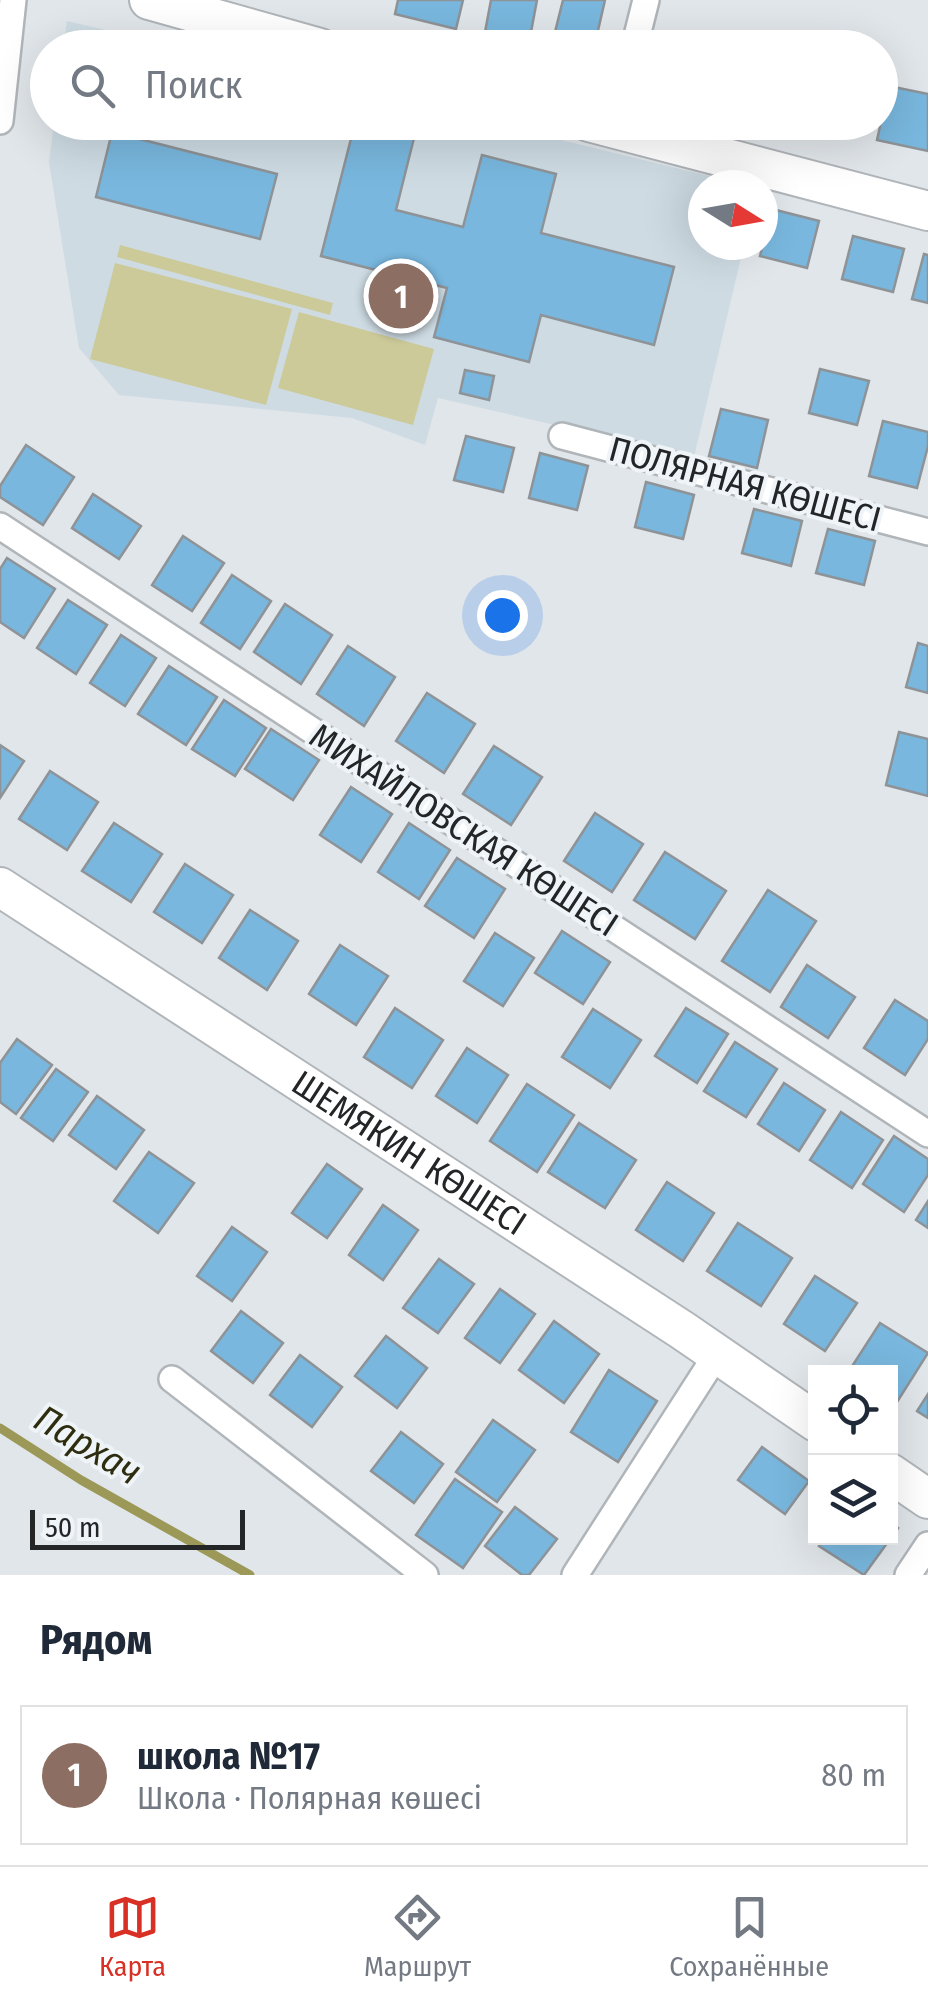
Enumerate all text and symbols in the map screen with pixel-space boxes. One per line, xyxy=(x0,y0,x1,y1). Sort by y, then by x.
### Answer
search box xyxy=(30,30,898,140)
icon: search xyxy=(65,58,120,113)
text: Поиск xyxy=(145,62,242,108)
north arrow xyxy=(688,170,778,260)
pin: 1 xyxy=(368,258,434,334)
street label: ПОЛЯРНАЯ КӨШЕСІ xyxy=(605,428,885,540)
your location xyxy=(477,590,528,641)
street label: МИХАЙЛОВСКАЯ КӨШЕСІ xyxy=(302,715,626,945)
street label: ШЕМЯКИН КӨШЕСІ xyxy=(284,1061,534,1244)
map controls xyxy=(808,1365,898,1545)
button: locate xyxy=(808,1365,898,1455)
water label: Пархач xyxy=(26,1395,150,1495)
button: layers xyxy=(808,1455,898,1545)
scale bar xyxy=(30,1505,245,1550)
text: 50 m xyxy=(45,1511,101,1544)
text: Рядом xyxy=(40,1615,152,1665)
text: школа №17 xyxy=(137,1733,320,1779)
text: 1 xyxy=(68,1756,81,1794)
text: 80 m xyxy=(821,1756,886,1794)
text: Школа · Полярная көшесі xyxy=(137,1779,482,1817)
tab: Карта xyxy=(99,1890,166,1983)
tab: Маршрут xyxy=(364,1890,471,1983)
tab: Сохранённые xyxy=(669,1890,829,1983)

